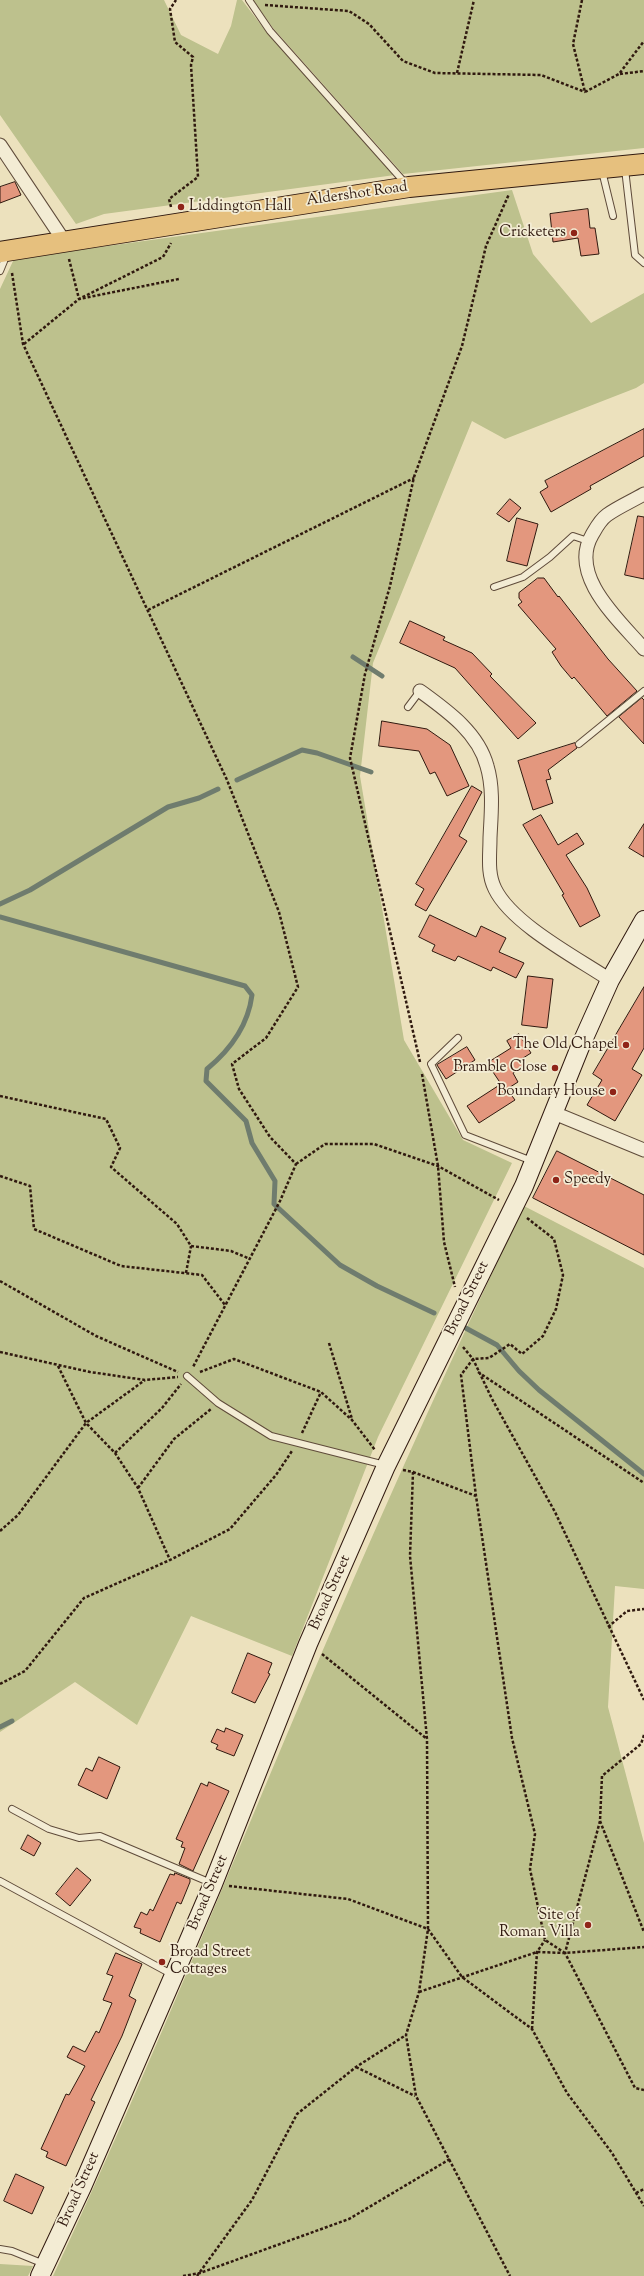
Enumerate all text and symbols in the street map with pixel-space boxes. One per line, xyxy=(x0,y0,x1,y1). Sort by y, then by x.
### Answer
street label: Aldershot Road xyxy=(305,179,409,211)
place label: Liddington Hall xyxy=(189,198,292,216)
marker: Liddington Hall xyxy=(176,202,186,212)
place label: Cricketers xyxy=(499,224,566,242)
marker: Cricketers xyxy=(569,228,579,238)
place label: The Old Chapel xyxy=(513,1036,618,1054)
marker: The Old Chapel xyxy=(621,1040,631,1050)
place label: Bramble Close xyxy=(453,1059,547,1077)
marker: Bramble Close xyxy=(550,1063,560,1073)
place label: Boundary House xyxy=(497,1083,605,1101)
marker: Boundary House xyxy=(608,1087,618,1097)
place label: Speedy xyxy=(564,1171,611,1189)
marker: Speedy xyxy=(551,1175,561,1185)
street label: Broad Street xyxy=(442,1259,494,1339)
street label: Broad Street xyxy=(306,1553,356,1633)
street label: Broad Street xyxy=(185,1852,233,1934)
place label: Site of Roman Villa xyxy=(499,1907,580,1942)
marker: Site of Roman Villa xyxy=(583,1920,593,1930)
place label: Broad Street Cottages xyxy=(170,1944,250,1979)
marker: Broad Street Cottages xyxy=(157,1957,167,1967)
street label: Broad Street xyxy=(55,2150,105,2230)

